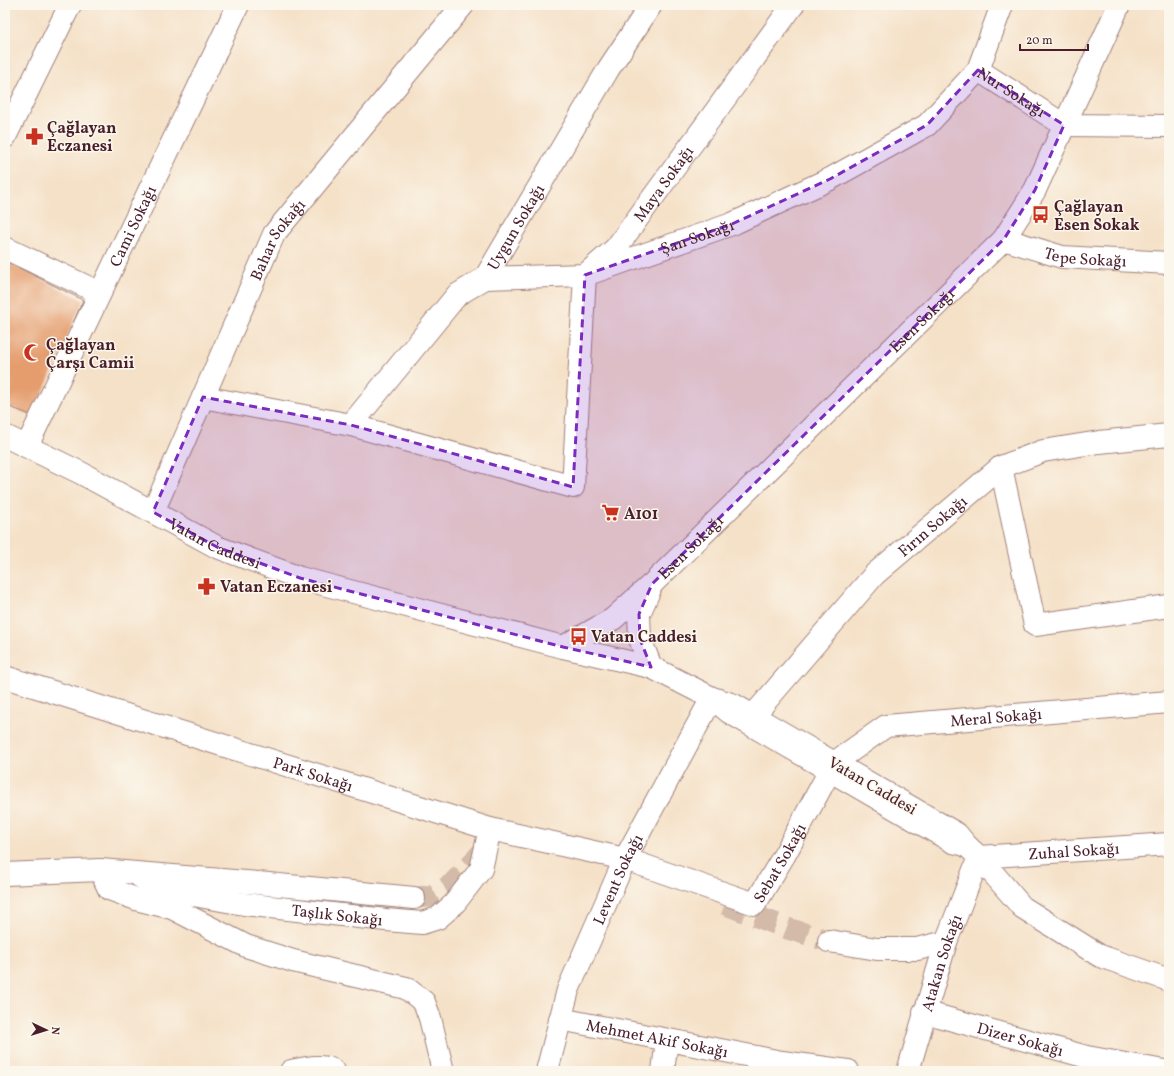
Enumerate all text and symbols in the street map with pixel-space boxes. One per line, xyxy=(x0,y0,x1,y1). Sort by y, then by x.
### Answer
scale bar xyxy=(1020,26,1088,52)
text: 20 m xyxy=(1026,33,1053,49)
street label: Nur Sokağı xyxy=(972,63,1049,124)
place label: Çağlayan Eczanesi xyxy=(47,118,117,158)
pharmacy icon: Çağlayan Eczanesi xyxy=(24,126,44,146)
street label: Maya Sokağı xyxy=(629,142,700,227)
street label: Uygun Sokağı xyxy=(483,181,551,275)
street label: Cami Sokağı xyxy=(105,182,163,271)
street label: Bahar Sokağı xyxy=(246,195,311,284)
place label: Çağlayan Esen Sokak xyxy=(1054,197,1140,237)
bus stop icon: Çağlayan Esen Sokak xyxy=(1031,205,1051,225)
street label: Şan Sokağı xyxy=(658,215,738,261)
street label: Tepe Sokağı xyxy=(1041,243,1127,274)
street label: Esen Sokağı xyxy=(885,284,961,359)
place label: Çağlayan Çarşı Camii xyxy=(46,335,135,375)
mosque icon: Çağlayan Çarşı Camii xyxy=(23,343,43,363)
street label: Fırın Sokağı xyxy=(894,491,973,563)
supermarket icon: A101 xyxy=(601,503,621,523)
place label: A101 xyxy=(624,504,658,526)
street label: Esen Sokağı xyxy=(654,511,729,585)
street label: Vatan Caddesi xyxy=(164,514,264,575)
pharmacy icon: Vatan Eczanesi xyxy=(197,576,217,596)
place label: Vatan Eczanesi xyxy=(220,577,333,599)
bus stop icon: Vatan Caddesi xyxy=(568,626,588,646)
place label: Vatan Caddesi xyxy=(591,627,698,649)
street label: Meral Sokağı xyxy=(950,704,1043,734)
street label: Vatan Caddesi xyxy=(823,752,921,821)
street label: Park Sokağı xyxy=(270,753,356,798)
street label: Sebat Sokağı xyxy=(749,820,813,908)
street label: Levent Sokağı xyxy=(589,831,649,929)
street label: Zuhal Sokağı xyxy=(1027,838,1121,867)
street label: Taşlık Sokağı xyxy=(290,900,384,933)
street label: Atakan Sokağı xyxy=(917,912,969,1015)
north arrow xyxy=(26,1010,66,1050)
street label: Mehmet Akif Sokağı xyxy=(584,1015,730,1064)
street label: Dizer Sokağı xyxy=(974,1018,1066,1063)
text: N xyxy=(47,1026,62,1035)

